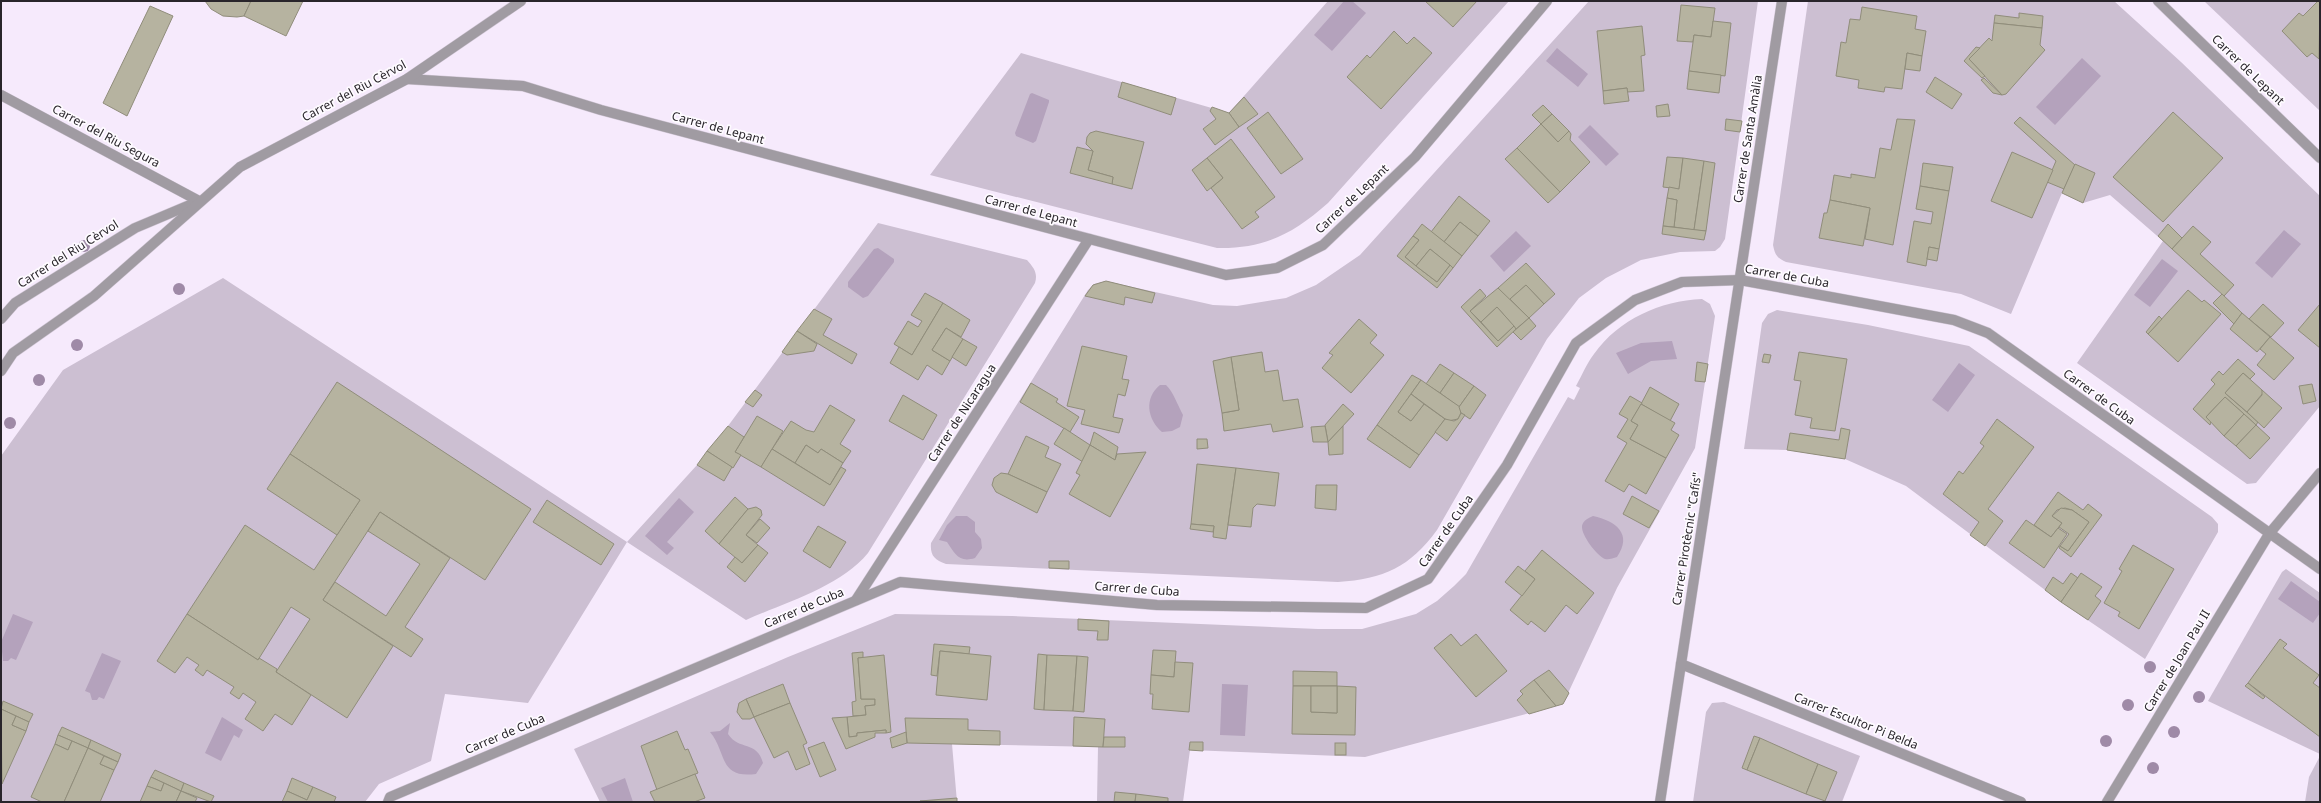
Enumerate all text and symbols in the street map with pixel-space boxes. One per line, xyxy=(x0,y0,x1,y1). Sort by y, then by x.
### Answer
street label: Carrer de Lepant xyxy=(2208,31,2289,109)
street label: Carrer del Riu Cèrvol xyxy=(299,56,409,125)
street label: Carrer de Santa Amàlia xyxy=(1729,74,1766,204)
street label: Carrer del Riu Segura xyxy=(49,100,163,171)
street label: Carrer de Lepant xyxy=(670,107,767,148)
street label: Carrer de Lepant xyxy=(1311,160,1393,237)
street label: Carrer de Lepant xyxy=(983,190,1080,231)
street label: Carrer del Riu Cèrvol xyxy=(14,216,121,292)
street label: Carrer de Cuba xyxy=(1744,260,1831,291)
street label: Carrer de Nicaragua xyxy=(923,360,1000,465)
street label: Carrer de Cuba xyxy=(2060,365,2139,429)
street label: Carrer Pirotècnic "Cafís" xyxy=(1668,471,1705,607)
street label: Carrer de Cuba xyxy=(1414,491,1477,570)
street label: Carrer de Cuba xyxy=(1094,577,1180,600)
street label: Carrer de Cuba xyxy=(761,583,846,632)
street label: Carrer de Joan Pau II xyxy=(2139,606,2214,715)
street label: Carrer Escultor Pi Belda xyxy=(1792,688,1921,753)
street label: Carrer de Cuba xyxy=(462,709,547,758)

